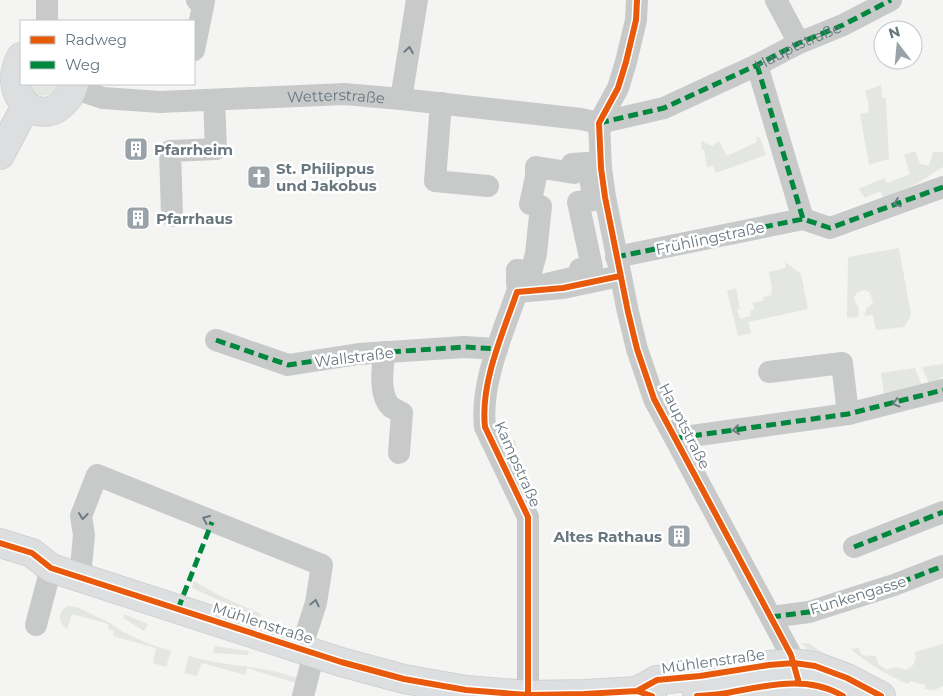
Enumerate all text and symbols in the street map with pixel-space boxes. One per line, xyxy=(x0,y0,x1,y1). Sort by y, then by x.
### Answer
street label: Hauptstraße xyxy=(751,17,844,74)
legend xyxy=(20,20,195,85)
north arrow xyxy=(873,20,923,70)
text: N xyxy=(886,22,902,43)
text: Radweg xyxy=(65,30,127,49)
one-way arrow xyxy=(403,46,413,55)
text: Weg xyxy=(65,55,100,74)
street label: Wetterstraße xyxy=(286,84,386,107)
building icon: Pfarrheim xyxy=(123,136,149,162)
place label: Pfarrheim xyxy=(154,140,233,159)
place label: St. Philippus und Jakobus xyxy=(276,159,377,195)
church icon: St. Philippus und Jakobus xyxy=(246,164,272,190)
one-way arrow xyxy=(893,197,902,207)
building icon: Pfarrhaus xyxy=(125,205,151,231)
place label: Pfarrhaus xyxy=(156,209,233,228)
street label: Frühlingstraße xyxy=(654,217,766,259)
street label: Wallstraße xyxy=(313,343,395,371)
street label: Hauptstraße xyxy=(655,380,715,472)
one-way arrow xyxy=(892,397,900,407)
street label: Kampstraße xyxy=(491,418,545,510)
one-way arrow xyxy=(732,425,740,435)
one-way arrow xyxy=(78,513,89,521)
one-way arrow xyxy=(202,515,211,526)
building icon: Altes Rathaus xyxy=(666,523,692,549)
place label: Altes Rathaus xyxy=(552,527,662,546)
street label: Funkengasse xyxy=(807,571,909,619)
street label: Mühlenstraße xyxy=(210,598,316,648)
one-way arrow xyxy=(309,598,320,607)
street label: Mühlenstraße xyxy=(660,644,766,678)

